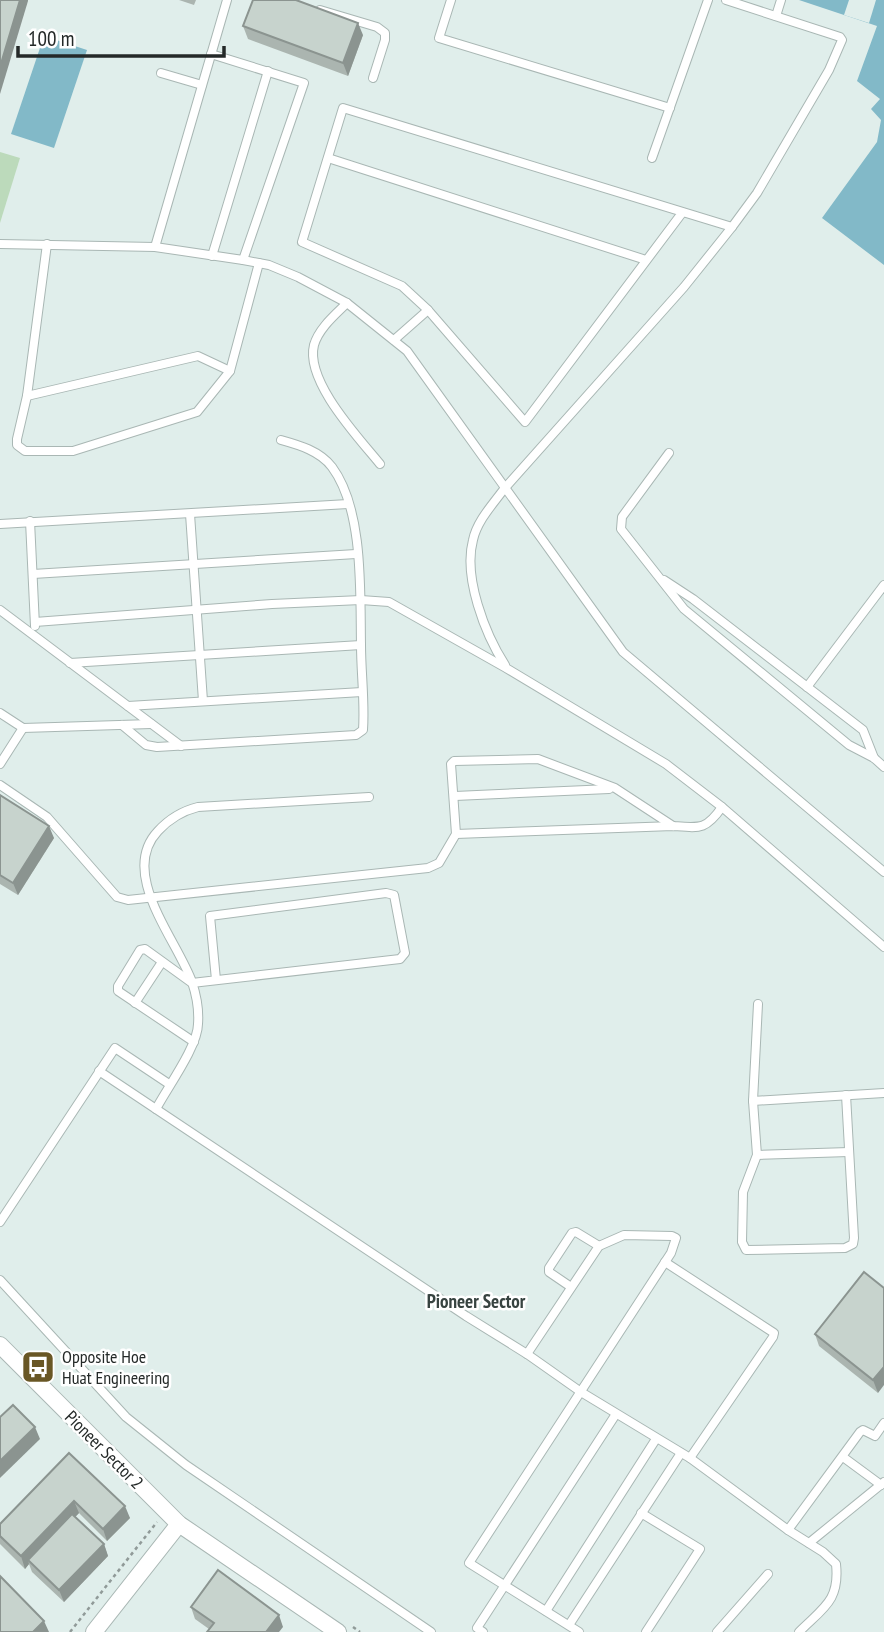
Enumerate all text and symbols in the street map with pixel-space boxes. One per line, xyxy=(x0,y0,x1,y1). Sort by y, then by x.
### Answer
scale bar xyxy=(18,14,224,58)
text: 100 m xyxy=(28,25,74,52)
district label: Pioneer Sector xyxy=(427,1289,526,1313)
place label: Opposite Hoe Huat Engineering xyxy=(62,1345,170,1389)
bus stop icon: Opposite Hoe Huat Engineering xyxy=(19,1348,57,1386)
street label: Pioneer Sector 2 xyxy=(60,1405,149,1494)

